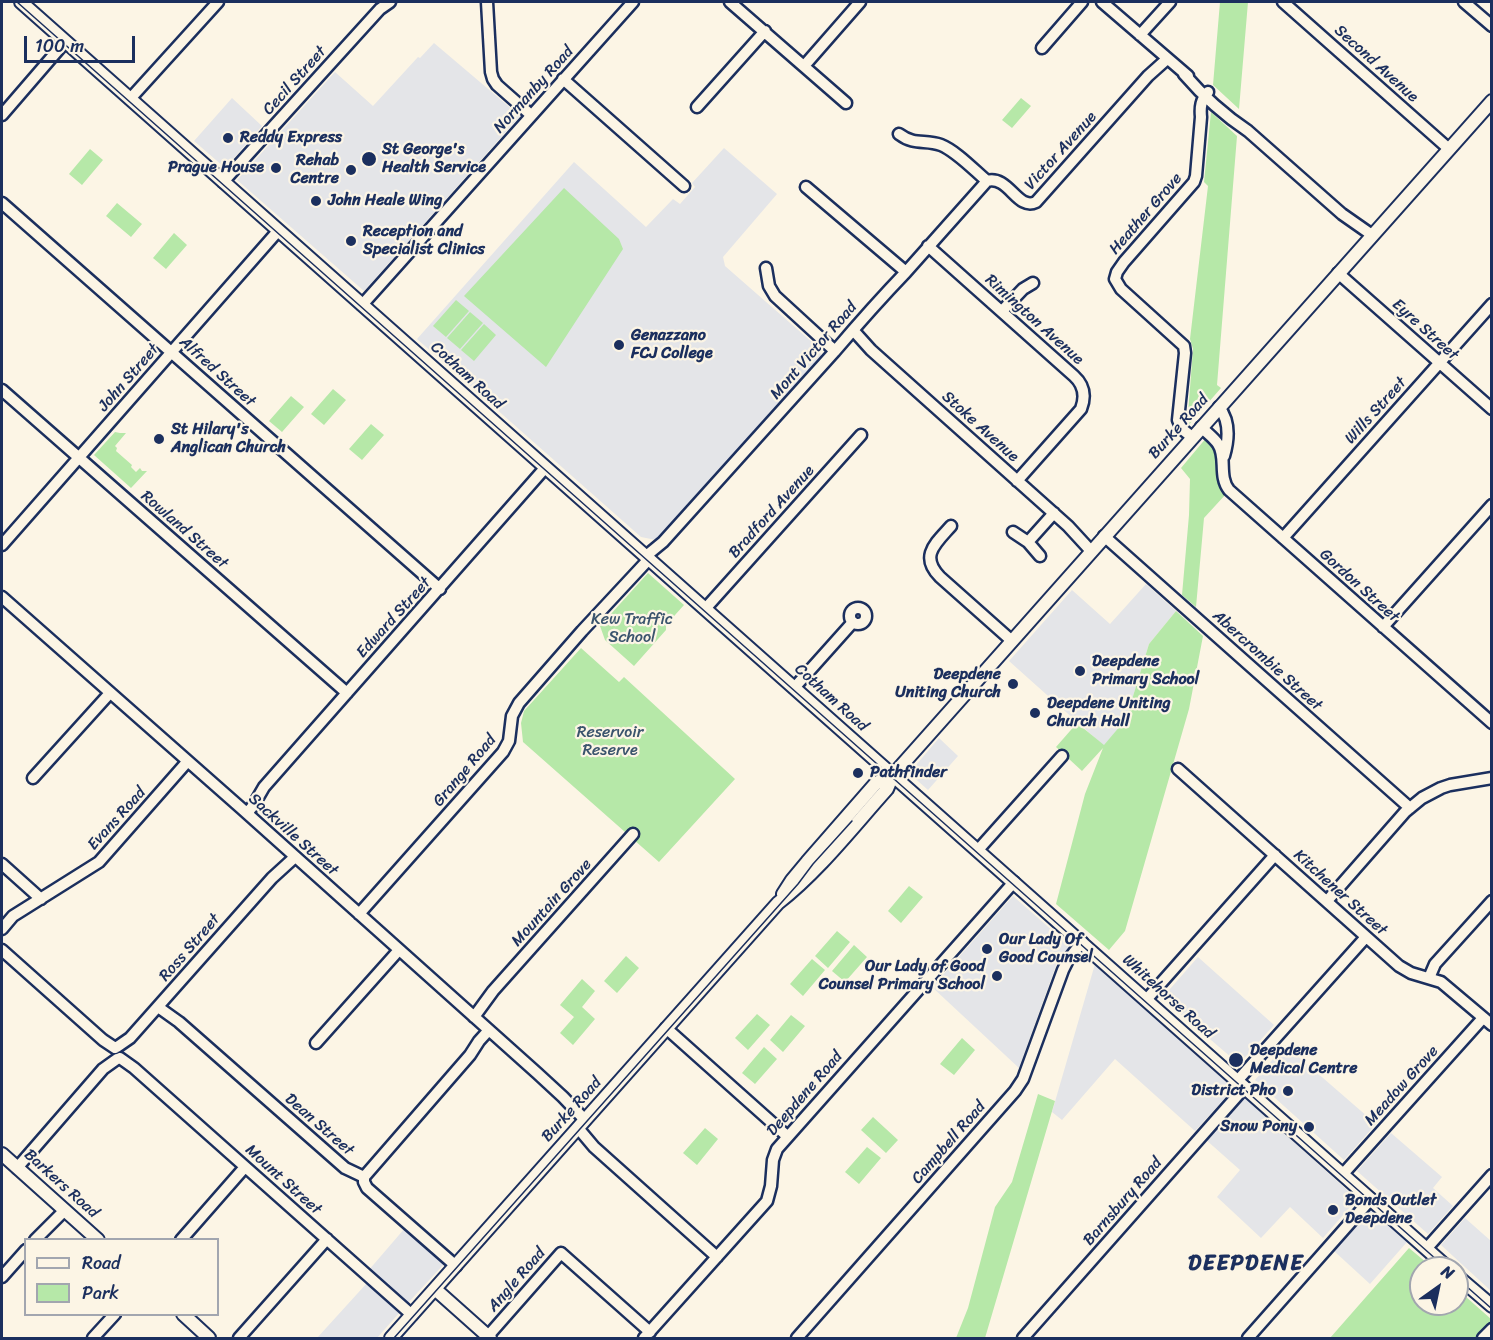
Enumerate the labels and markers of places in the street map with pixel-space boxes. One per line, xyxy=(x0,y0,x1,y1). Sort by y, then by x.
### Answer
place label: Reddy Express xyxy=(240,128,342,148)
marker: Reddy Express xyxy=(221,131,235,145)
place label: St George's Health Service xyxy=(382,140,486,178)
marker: St George's Health Service xyxy=(360,150,378,168)
place label: Rehab Centre xyxy=(290,151,339,189)
place label: Prague House xyxy=(168,158,264,178)
marker: Prague House xyxy=(269,161,283,175)
marker: Rehab Centre xyxy=(344,163,358,177)
place label: John Heale Wing xyxy=(328,191,442,211)
marker: John Heale Wing xyxy=(309,194,323,208)
place label: Reception and Specialist Clinics xyxy=(363,222,485,260)
marker: Reception and Specialist Clinics xyxy=(344,234,358,248)
place label: Genazzano FCJ College xyxy=(631,326,713,364)
marker: Genazzano FCJ College xyxy=(612,338,626,352)
place label: St Hilary's Anglican Church xyxy=(171,420,286,458)
marker: St Hilary's Anglican Church xyxy=(152,432,166,446)
place label: Deepdene Primary School xyxy=(1092,652,1199,690)
marker: Deepdene Primary School xyxy=(1073,664,1087,678)
place label: Deepdene Uniting Church xyxy=(895,665,1001,703)
marker: Deepdene Uniting Church xyxy=(1006,677,1020,691)
place label: Deepdene Uniting Church Hall xyxy=(1047,694,1170,732)
marker: Deepdene Uniting Church Hall xyxy=(1028,706,1042,720)
place label: Pathfinder xyxy=(870,763,947,783)
marker: Pathfinder xyxy=(851,766,865,780)
place label: Our Lady Of Good Counsel xyxy=(999,930,1093,968)
marker: Our Lady Of Good Counsel xyxy=(980,942,994,956)
place label: Our Lady of Good Counsel Primary School xyxy=(819,957,985,995)
marker: Our Lady of Good Counsel Primary School xyxy=(990,969,1004,983)
place label: Deepdene Medical Centre xyxy=(1250,1041,1357,1079)
marker: Deepdene Medical Centre xyxy=(1227,1051,1245,1069)
place label: District Pho xyxy=(1191,1081,1276,1101)
marker: District Pho xyxy=(1281,1084,1295,1098)
place label: Snow Pony xyxy=(1220,1117,1297,1137)
marker: Snow Pony xyxy=(1302,1120,1316,1134)
place label: Bonds Outlet Deepdene xyxy=(1345,1191,1436,1229)
marker: Bonds Outlet Deepdene xyxy=(1326,1203,1340,1217)

